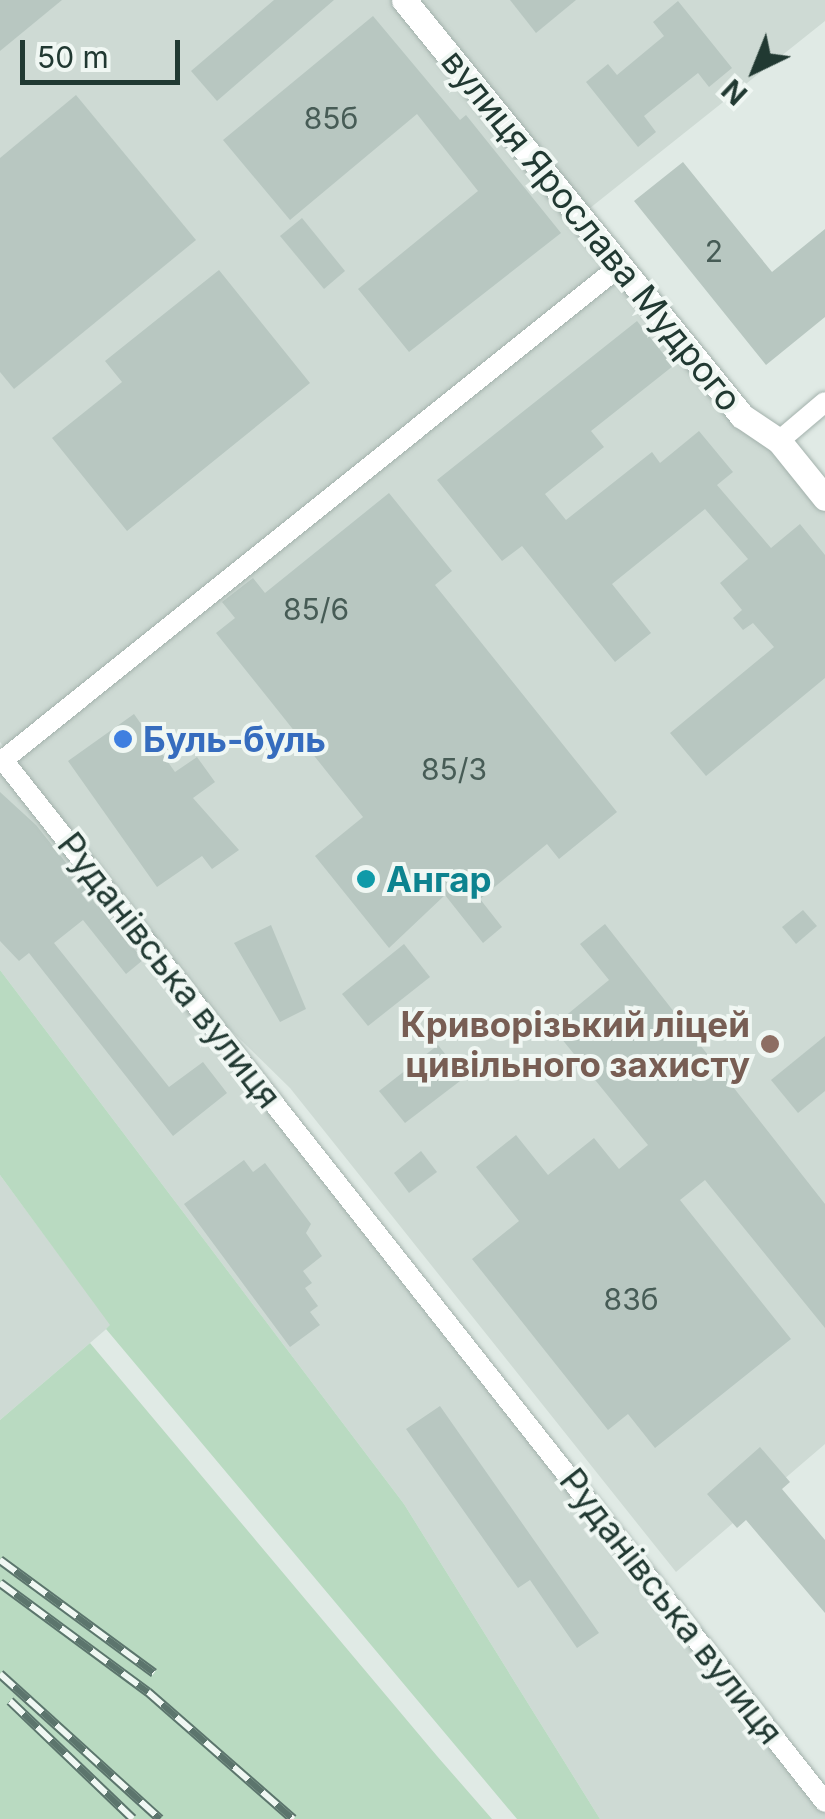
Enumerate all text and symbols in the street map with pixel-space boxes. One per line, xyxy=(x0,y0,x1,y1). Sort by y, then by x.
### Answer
scale bar xyxy=(25,20,185,82)
north arrow xyxy=(705,20,805,120)
text: 50 m xyxy=(37,39,109,75)
street label: вулиця Ярослава Мудрого xyxy=(433,41,751,419)
text: N xyxy=(715,72,754,112)
house number: 85б xyxy=(304,100,358,136)
house number: 2 xyxy=(705,233,723,269)
house number: 85/6 xyxy=(283,591,349,627)
place label: Буль-буль xyxy=(143,718,326,760)
marker: Буль-буль xyxy=(112,728,134,750)
house number: 85/3 xyxy=(421,751,487,787)
street label: Руданівська вулиця xyxy=(49,824,291,1116)
place label: Ангар xyxy=(386,858,492,900)
marker: Ангар xyxy=(355,868,377,890)
place label: Криворізький ліцей цивільного захисту xyxy=(400,1003,750,1085)
marker: Криворізький ліцей цивільного захисту xyxy=(759,1033,781,1055)
house number: 83б xyxy=(604,1281,658,1317)
street label: Руданівська вулиця xyxy=(551,1460,793,1752)

